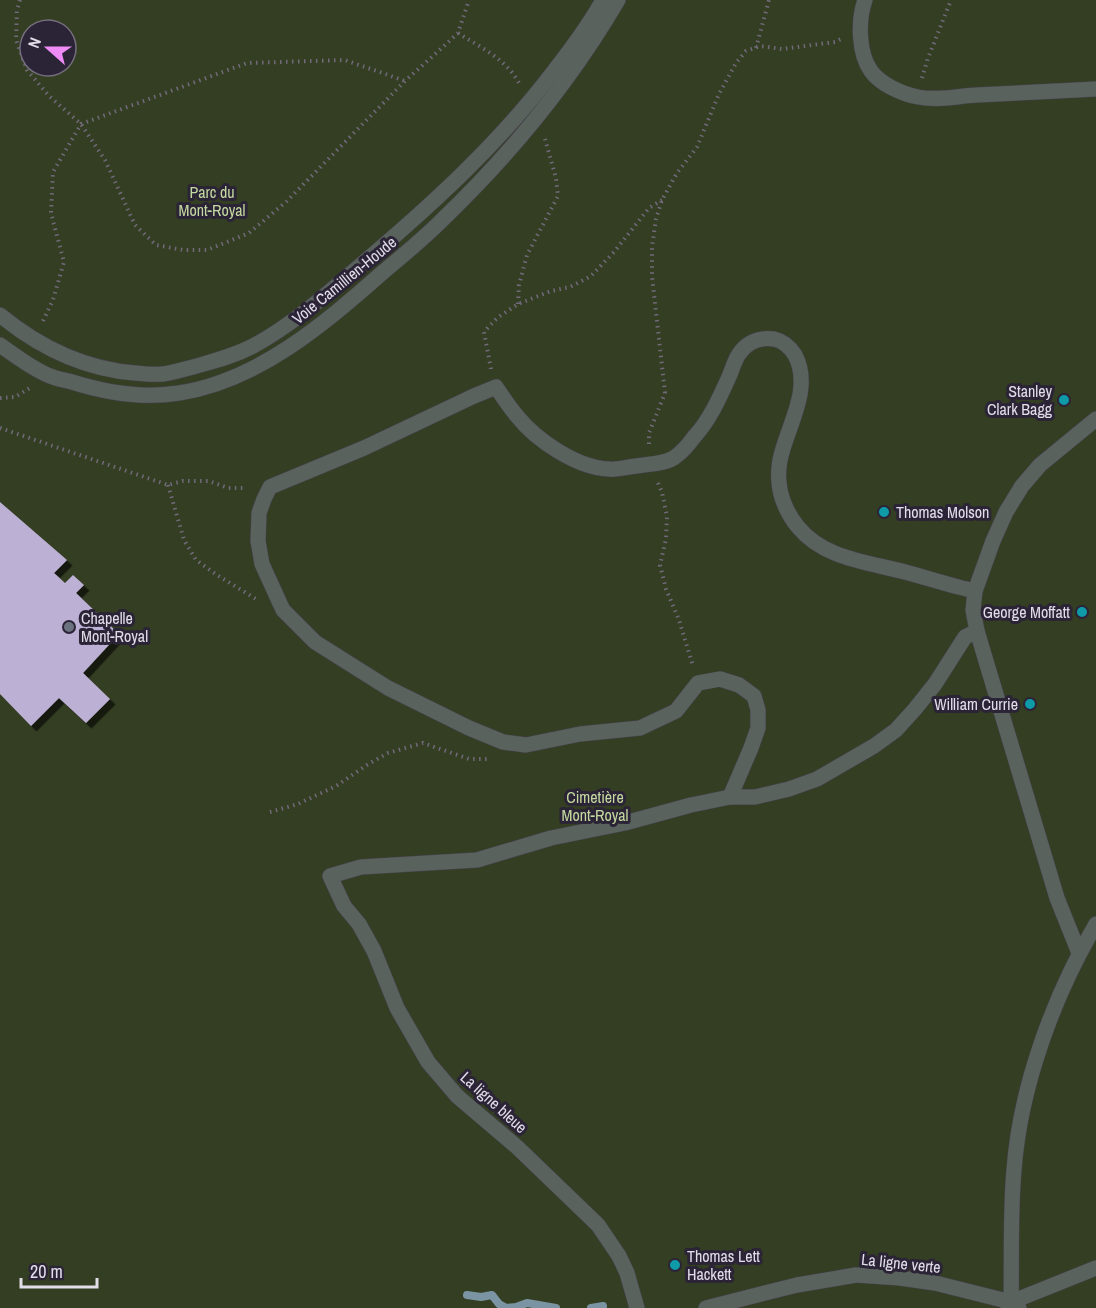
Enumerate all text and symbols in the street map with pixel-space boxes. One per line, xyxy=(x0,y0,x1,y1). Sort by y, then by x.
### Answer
north arrow xyxy=(18,18,78,78)
text: N xyxy=(22,34,46,51)
park label: Parc du Mont-Royal xyxy=(178,181,246,221)
street label: Voie Camillien-Houde xyxy=(287,231,401,329)
place label: Stanley Clark Bagg xyxy=(987,380,1053,420)
marker: Stanley Clark Bagg xyxy=(1057,393,1071,407)
place label: Thomas Molson xyxy=(896,501,989,523)
marker: Thomas Molson xyxy=(877,505,891,519)
place label: George Moffatt xyxy=(983,601,1070,623)
marker: George Moffatt xyxy=(1075,605,1089,619)
place label: Chapelle Mont-Royal xyxy=(81,607,148,647)
marker: Chapelle Mont-Royal xyxy=(62,620,76,634)
place label: William Currie xyxy=(934,693,1018,715)
marker: William Currie xyxy=(1023,697,1037,711)
park label: Cimetière Mont-Royal xyxy=(561,786,629,826)
street label: La ligne bleue xyxy=(456,1066,532,1138)
place label: Thomas Lett Hackett xyxy=(687,1245,760,1285)
street label: La ligne verte xyxy=(860,1248,942,1278)
scale bar xyxy=(21,1251,98,1289)
marker: Thomas Lett Hackett xyxy=(668,1258,682,1272)
text: 20 m xyxy=(30,1259,63,1284)

